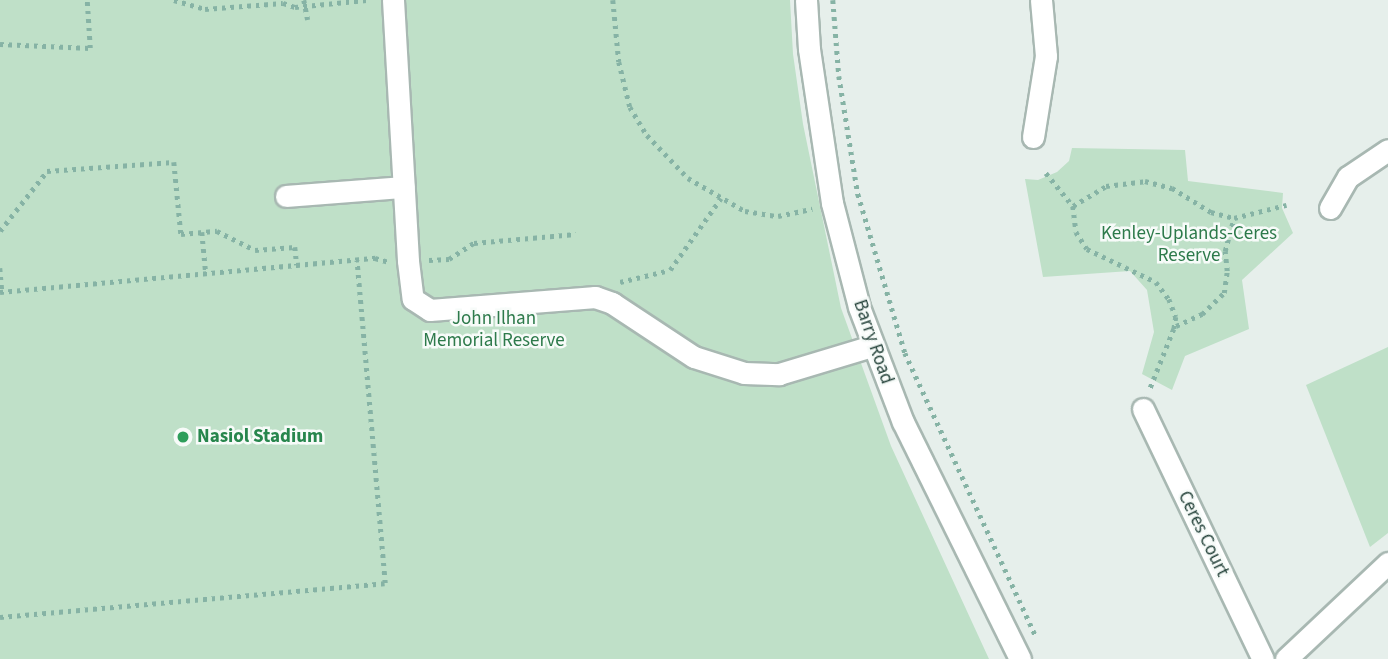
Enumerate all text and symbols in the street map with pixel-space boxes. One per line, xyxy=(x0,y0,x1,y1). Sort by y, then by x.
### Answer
park label: Kenley-Uplands-Ceres Reserve xyxy=(1101,223,1277,267)
street label: Barry Road xyxy=(848,297,898,387)
park label: John Ilhan Memorial Reserve xyxy=(423,308,565,352)
place label: Nasiol Stadium xyxy=(197,426,323,448)
marker: Nasiol Stadium xyxy=(175,429,191,445)
street label: Ceres Court xyxy=(1173,487,1233,581)

